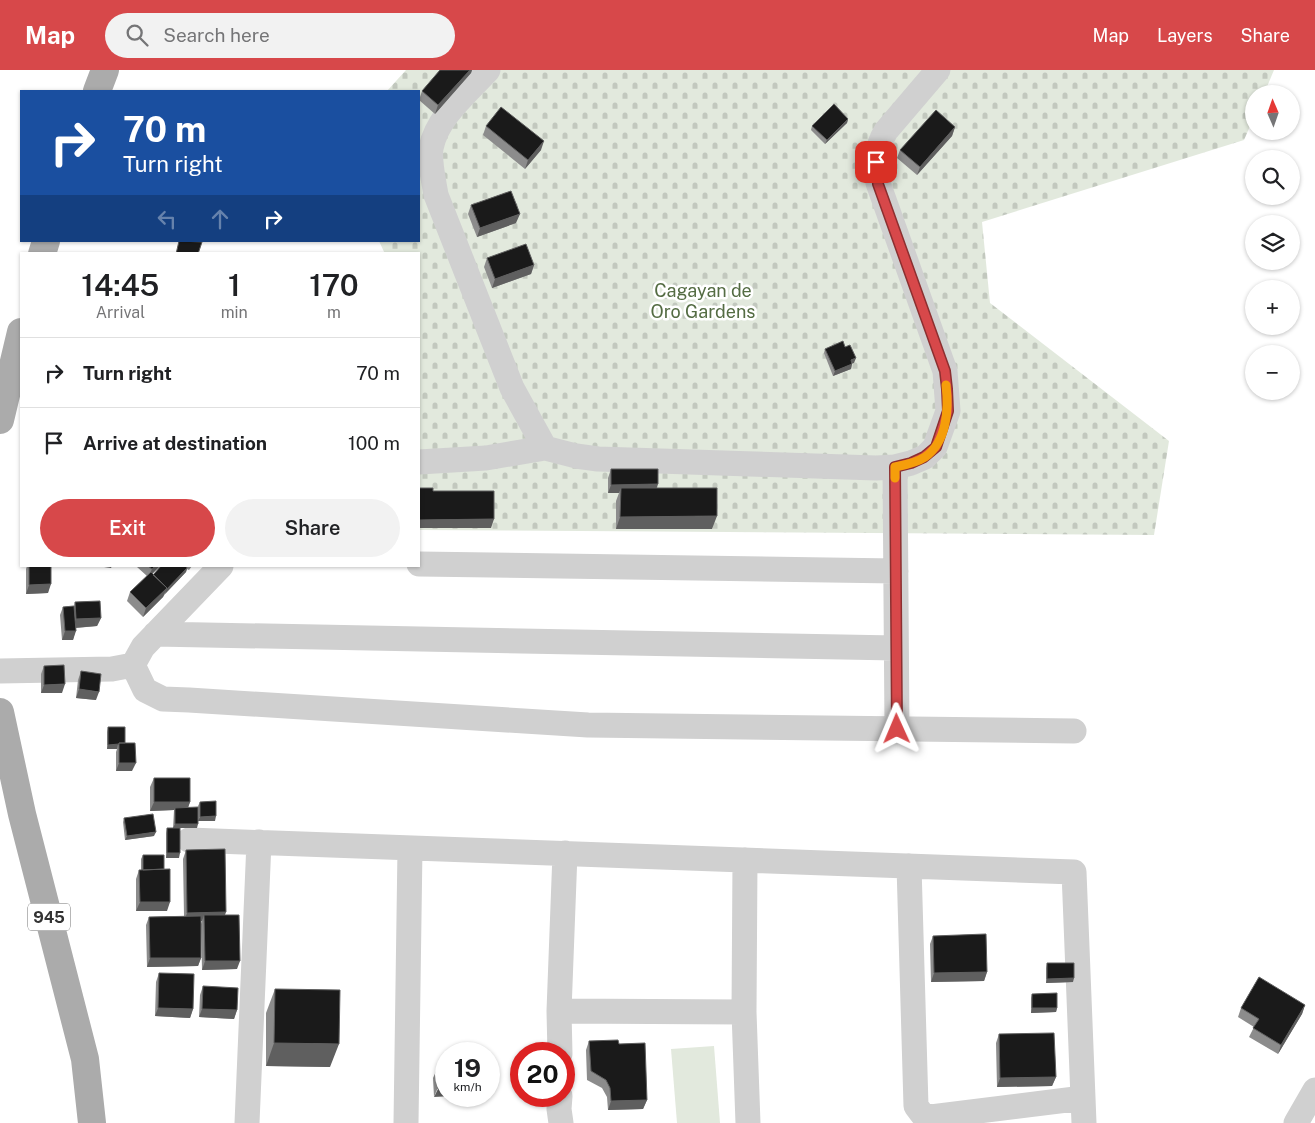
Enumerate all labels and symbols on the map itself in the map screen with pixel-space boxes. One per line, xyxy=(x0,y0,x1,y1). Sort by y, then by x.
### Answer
north arrow xyxy=(1245,85,1300,140)
pin xyxy=(855,141,897,183)
park label: Cagayan de Oro Gardens xyxy=(651,280,755,322)
position arrow xyxy=(870,702,922,754)
road number: 945 xyxy=(28,904,70,930)
speed limit sign: 20 xyxy=(510,1042,575,1107)

